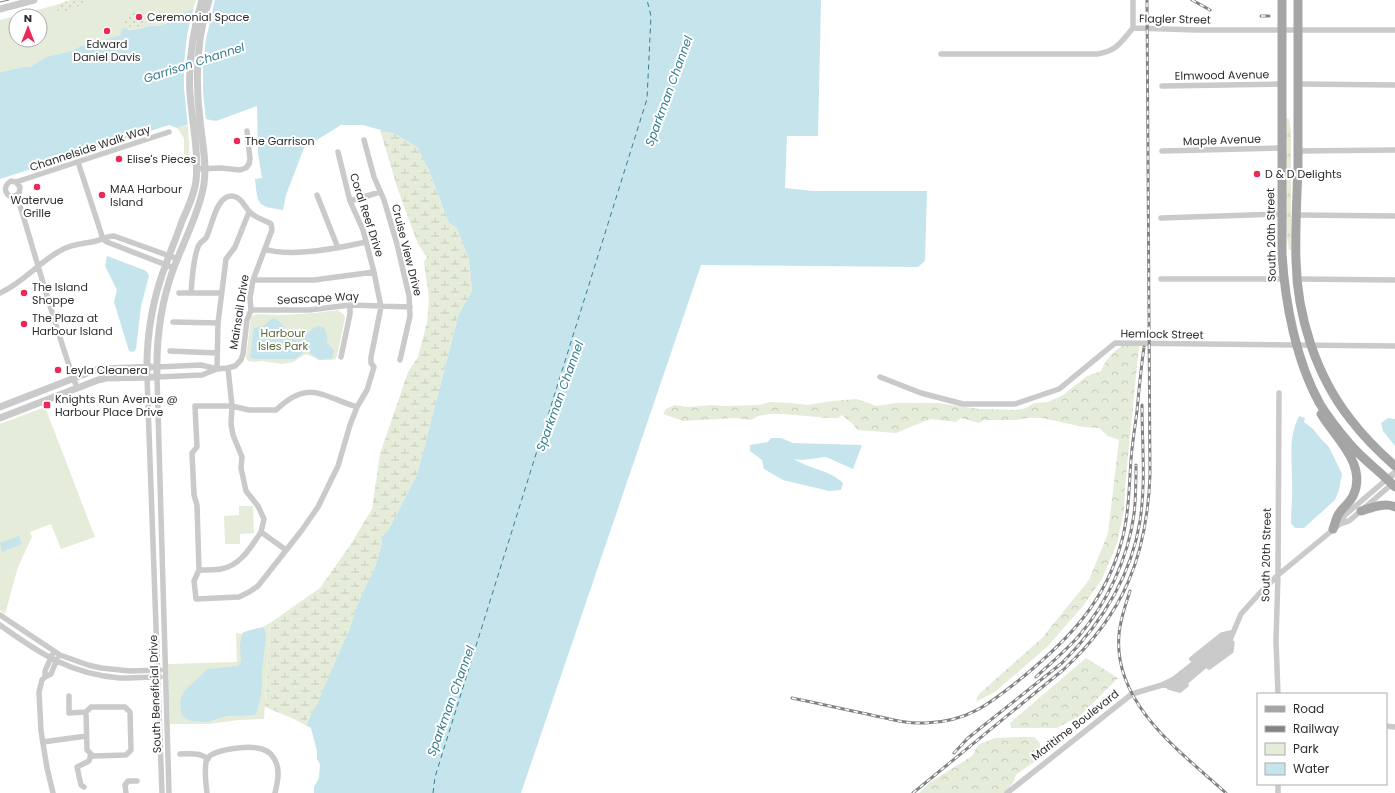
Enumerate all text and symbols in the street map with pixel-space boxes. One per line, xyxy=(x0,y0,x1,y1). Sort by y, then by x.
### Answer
north arrow xyxy=(8,8,48,48)
place label: Ceremonial Space xyxy=(147,9,249,25)
text: N xyxy=(24,10,32,26)
street label: Flagler Street xyxy=(1139,10,1211,28)
marker: Ceremonial Space xyxy=(134,12,144,22)
marker: Edward Daniel Davis xyxy=(102,26,112,36)
water label: Sparkman Channel xyxy=(641,33,696,148)
place label: Edward Daniel Davis xyxy=(73,36,141,65)
water label: Garrison Channel xyxy=(141,38,247,87)
street label: Elmwood Avenue xyxy=(1175,66,1270,84)
street label: Channelside Walk Way xyxy=(28,121,153,175)
street label: Maple Avenue xyxy=(1183,131,1261,149)
place label: The Garrison xyxy=(245,133,314,149)
marker: The Garrison xyxy=(232,136,242,146)
place label: Elise's Pieces xyxy=(127,151,196,167)
marker: Elise's Pieces xyxy=(114,154,124,164)
place label: D & D Delights xyxy=(1265,166,1342,182)
marker: D & D Delights xyxy=(1252,169,1262,179)
street label: Coral Reef Drive xyxy=(346,171,388,259)
place label: MAA Harbour Island xyxy=(110,181,182,210)
marker: Watervue Grille xyxy=(32,182,42,192)
street label: South 20th Street xyxy=(1262,188,1280,282)
marker: MAA Harbour Island xyxy=(97,190,107,200)
place label: Watervue Grille xyxy=(10,192,64,221)
street label: Cruise View Drive xyxy=(388,202,426,298)
street label: Mainsail Drive xyxy=(225,273,253,351)
place label: The Island Shoppe xyxy=(32,279,88,308)
marker: The Island Shoppe xyxy=(19,288,29,298)
street label: Seascape Way xyxy=(277,288,360,308)
place label: The Plaza at Harbour Island xyxy=(32,310,113,339)
marker: The Plaza at Harbour Island xyxy=(19,319,29,329)
park label: Harbour Isles Park xyxy=(258,325,308,354)
street label: Hemlock Street xyxy=(1120,325,1204,343)
water label: Sparkman Channel xyxy=(532,338,587,453)
place label: Leyla Cleanera xyxy=(66,362,148,378)
marker: Leyla Cleanera xyxy=(53,365,63,375)
place label: Knights Run Avenue @ Harbour Place Drive xyxy=(55,391,178,420)
marker: Knights Run Avenue @ Harbour Place Drive xyxy=(42,400,52,410)
street label: South 20th Street xyxy=(1257,508,1275,602)
street label: South Beneficial Drive xyxy=(145,634,165,753)
water label: Sparkman Channel xyxy=(423,643,478,758)
street label: Maritime Boulevard xyxy=(1028,686,1122,764)
legend xyxy=(1257,693,1387,785)
text: Road xyxy=(1293,700,1324,717)
text: Railway xyxy=(1293,720,1339,737)
text: Park xyxy=(1293,740,1320,757)
text: Water xyxy=(1293,760,1330,777)

